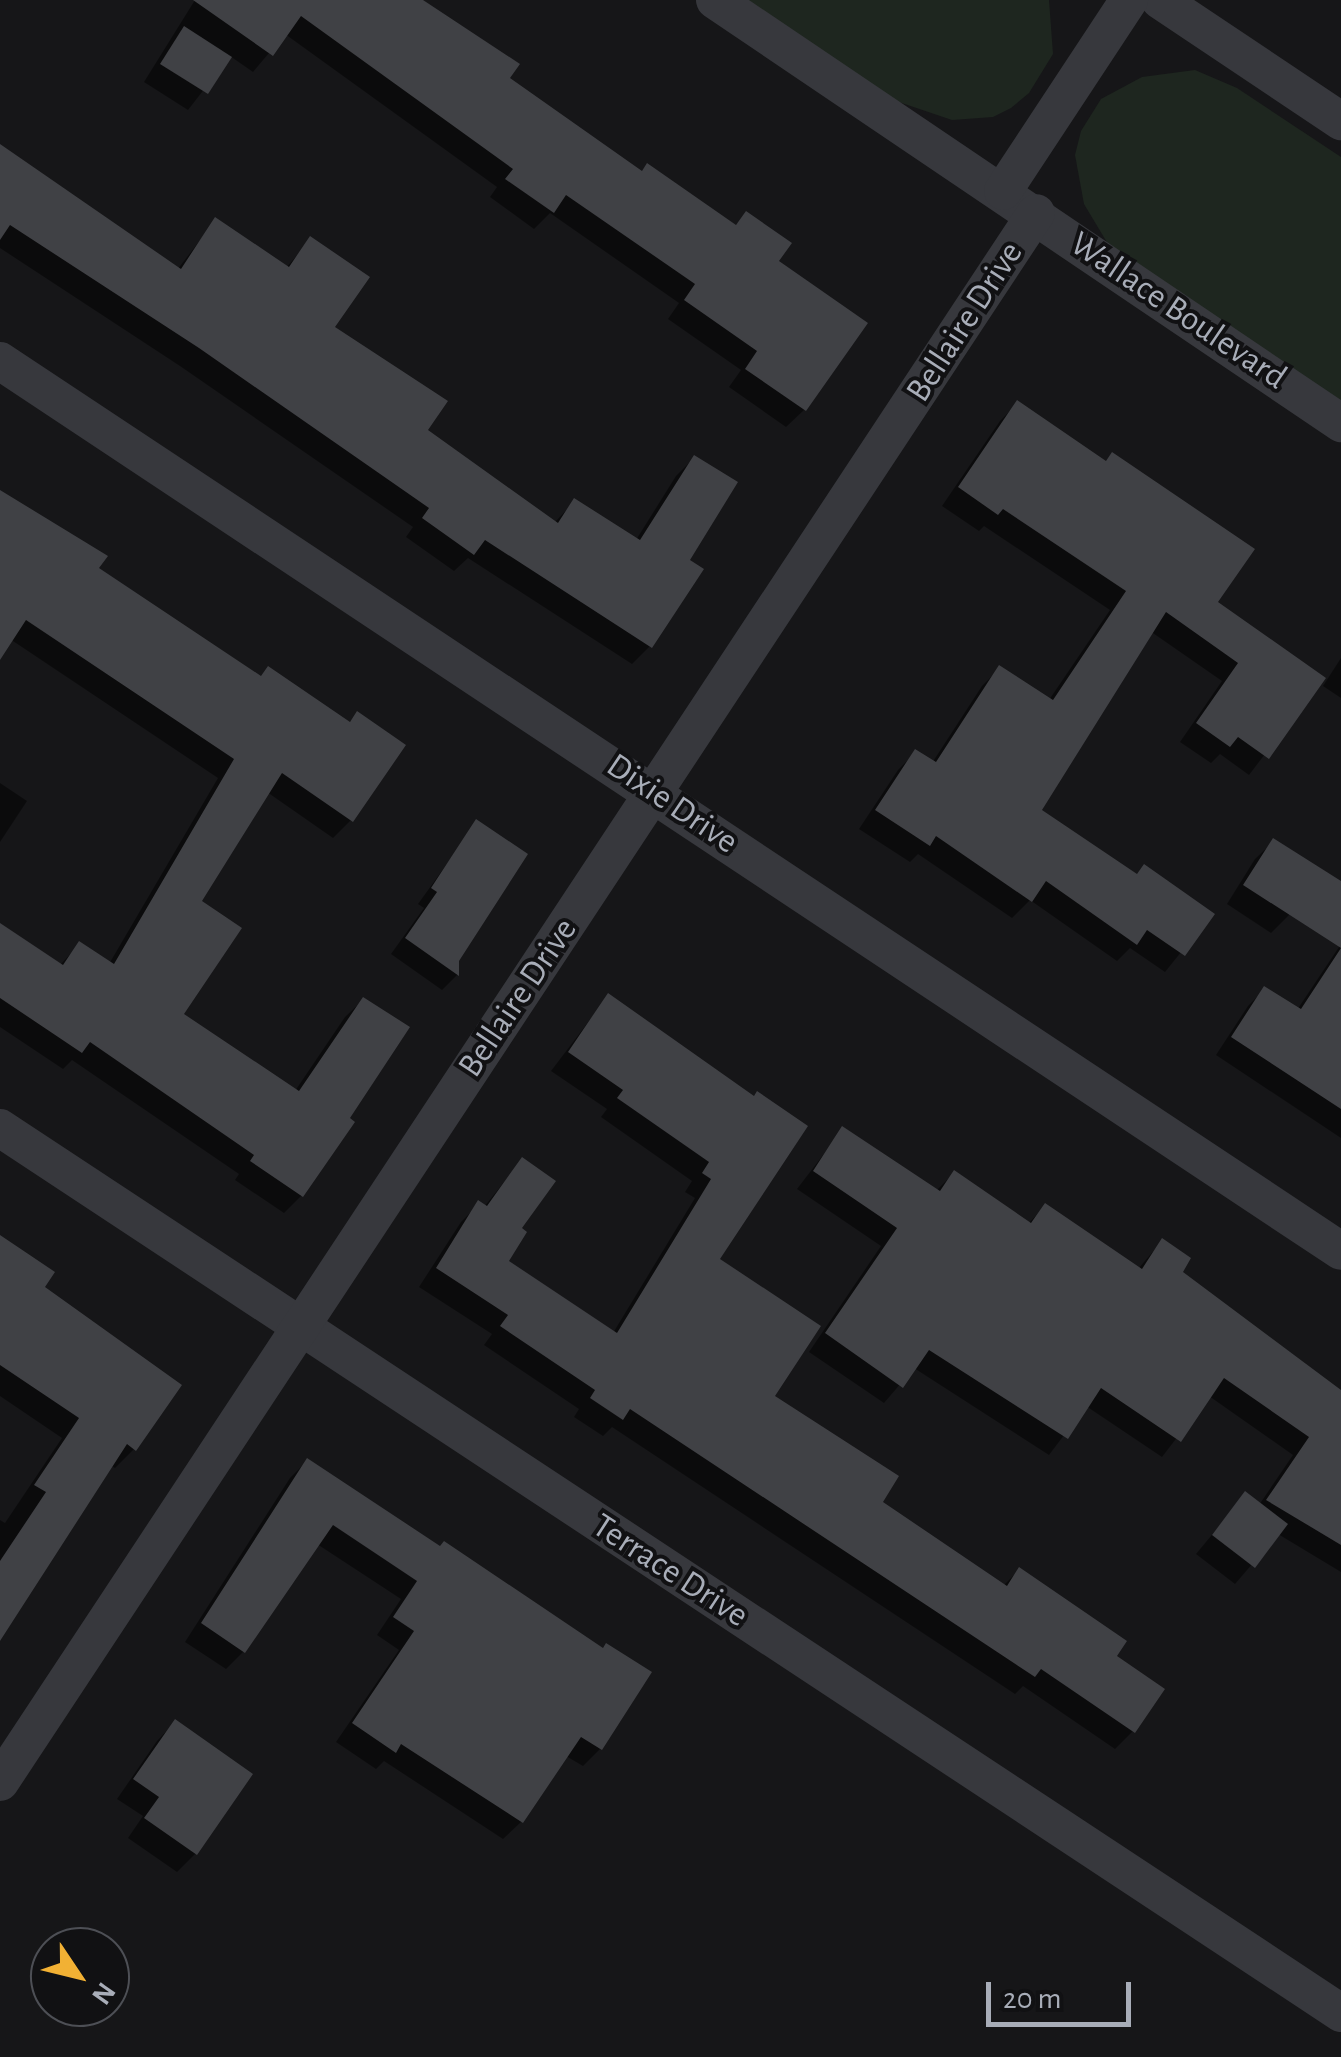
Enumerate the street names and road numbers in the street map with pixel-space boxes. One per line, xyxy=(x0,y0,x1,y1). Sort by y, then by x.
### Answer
street label: Wallace Boulevard xyxy=(1062,223,1294,399)
street label: Bellaire Drive xyxy=(898,234,1032,410)
street label: Dixie Drive xyxy=(598,745,746,863)
street label: Bellaire Drive xyxy=(450,911,586,1085)
street label: Terrace Drive xyxy=(584,1505,756,1637)

